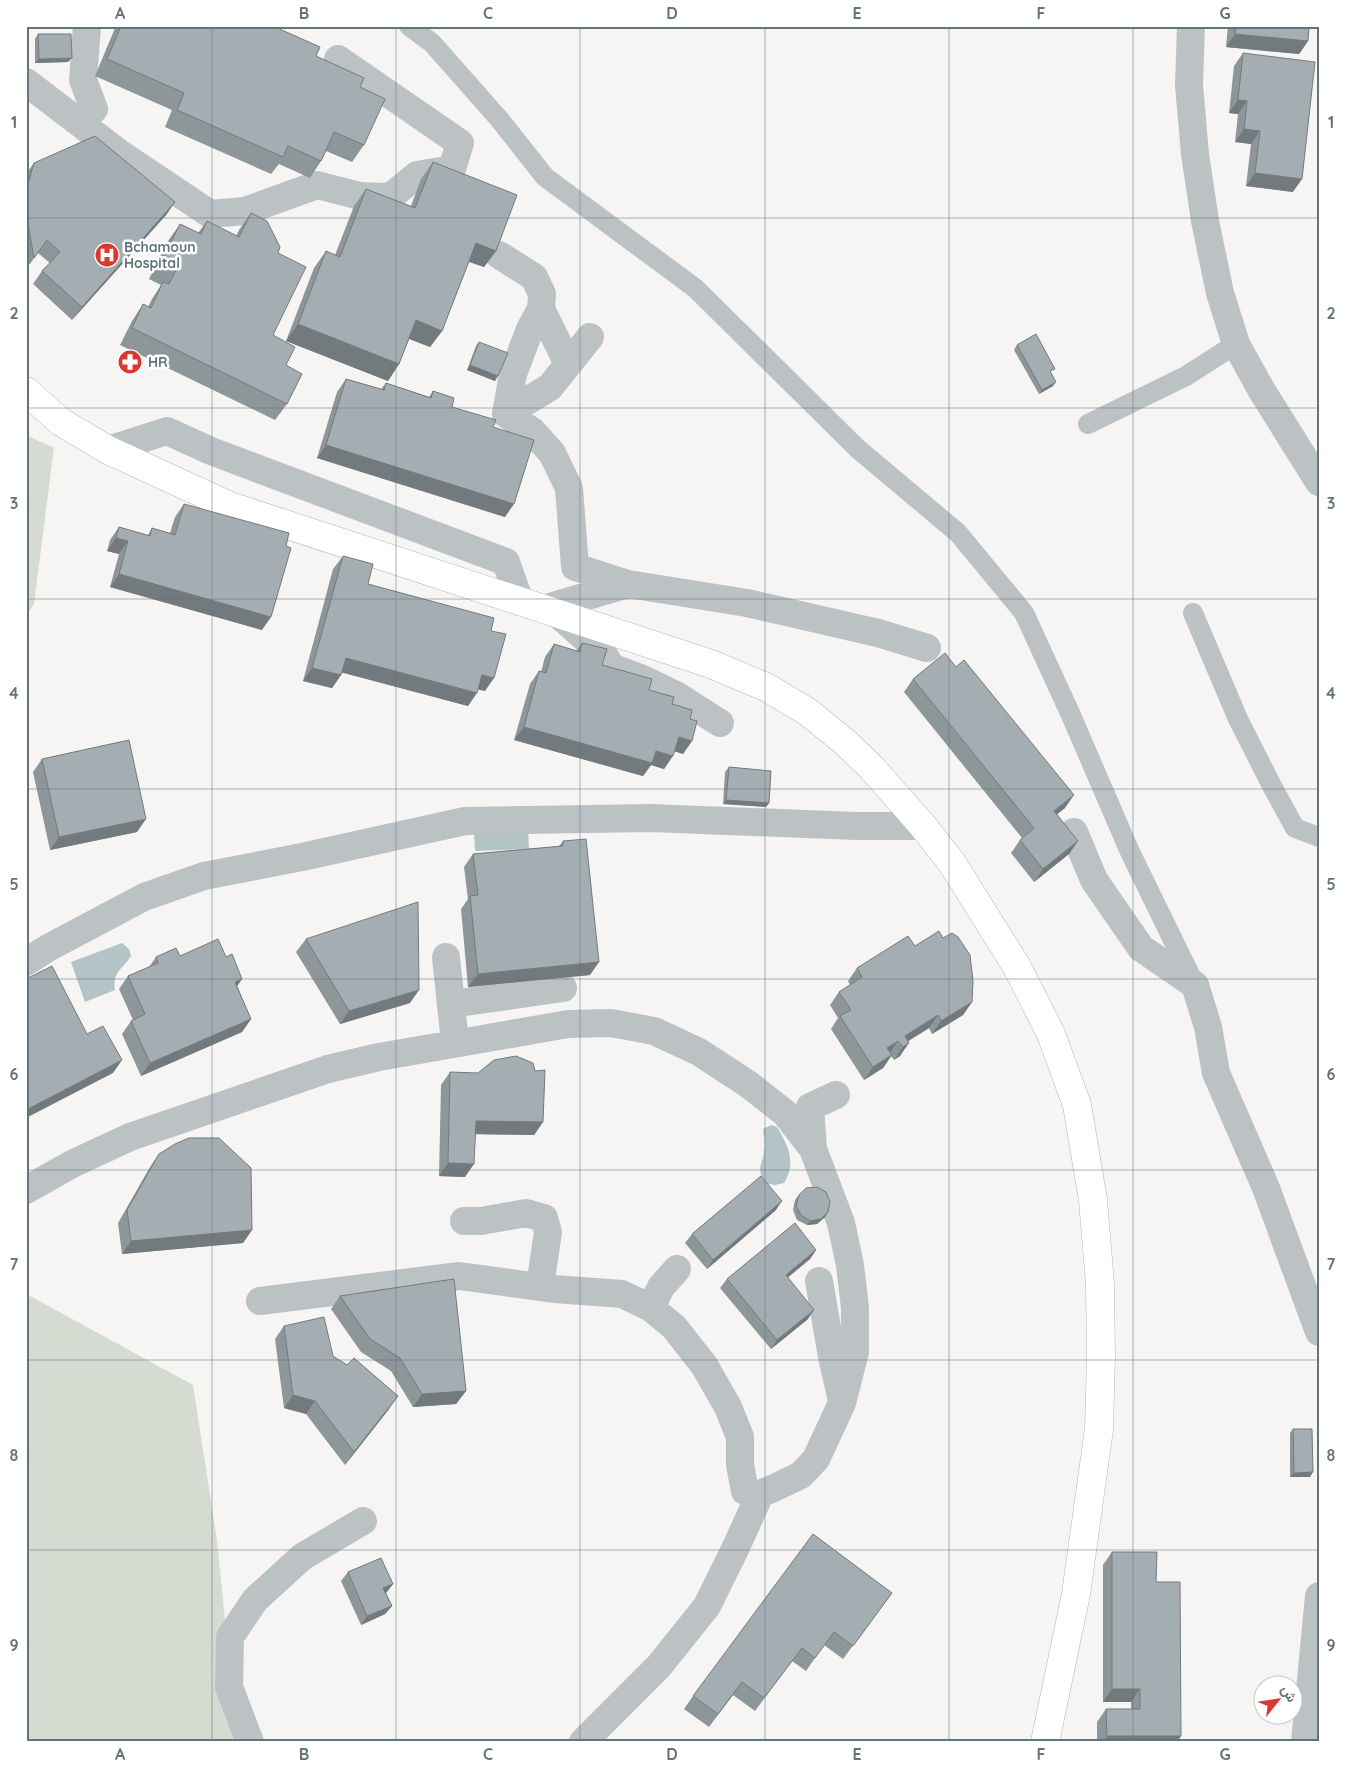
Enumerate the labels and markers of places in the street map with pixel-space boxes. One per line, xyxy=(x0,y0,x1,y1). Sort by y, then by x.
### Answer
place label: Bchamoun Hospital xyxy=(124,238,196,272)
hospital icon: Bchamoun Hospital xyxy=(94,242,120,268)
pharmacy icon: HR xyxy=(117,349,143,375)
place label: HR xyxy=(148,353,168,371)

